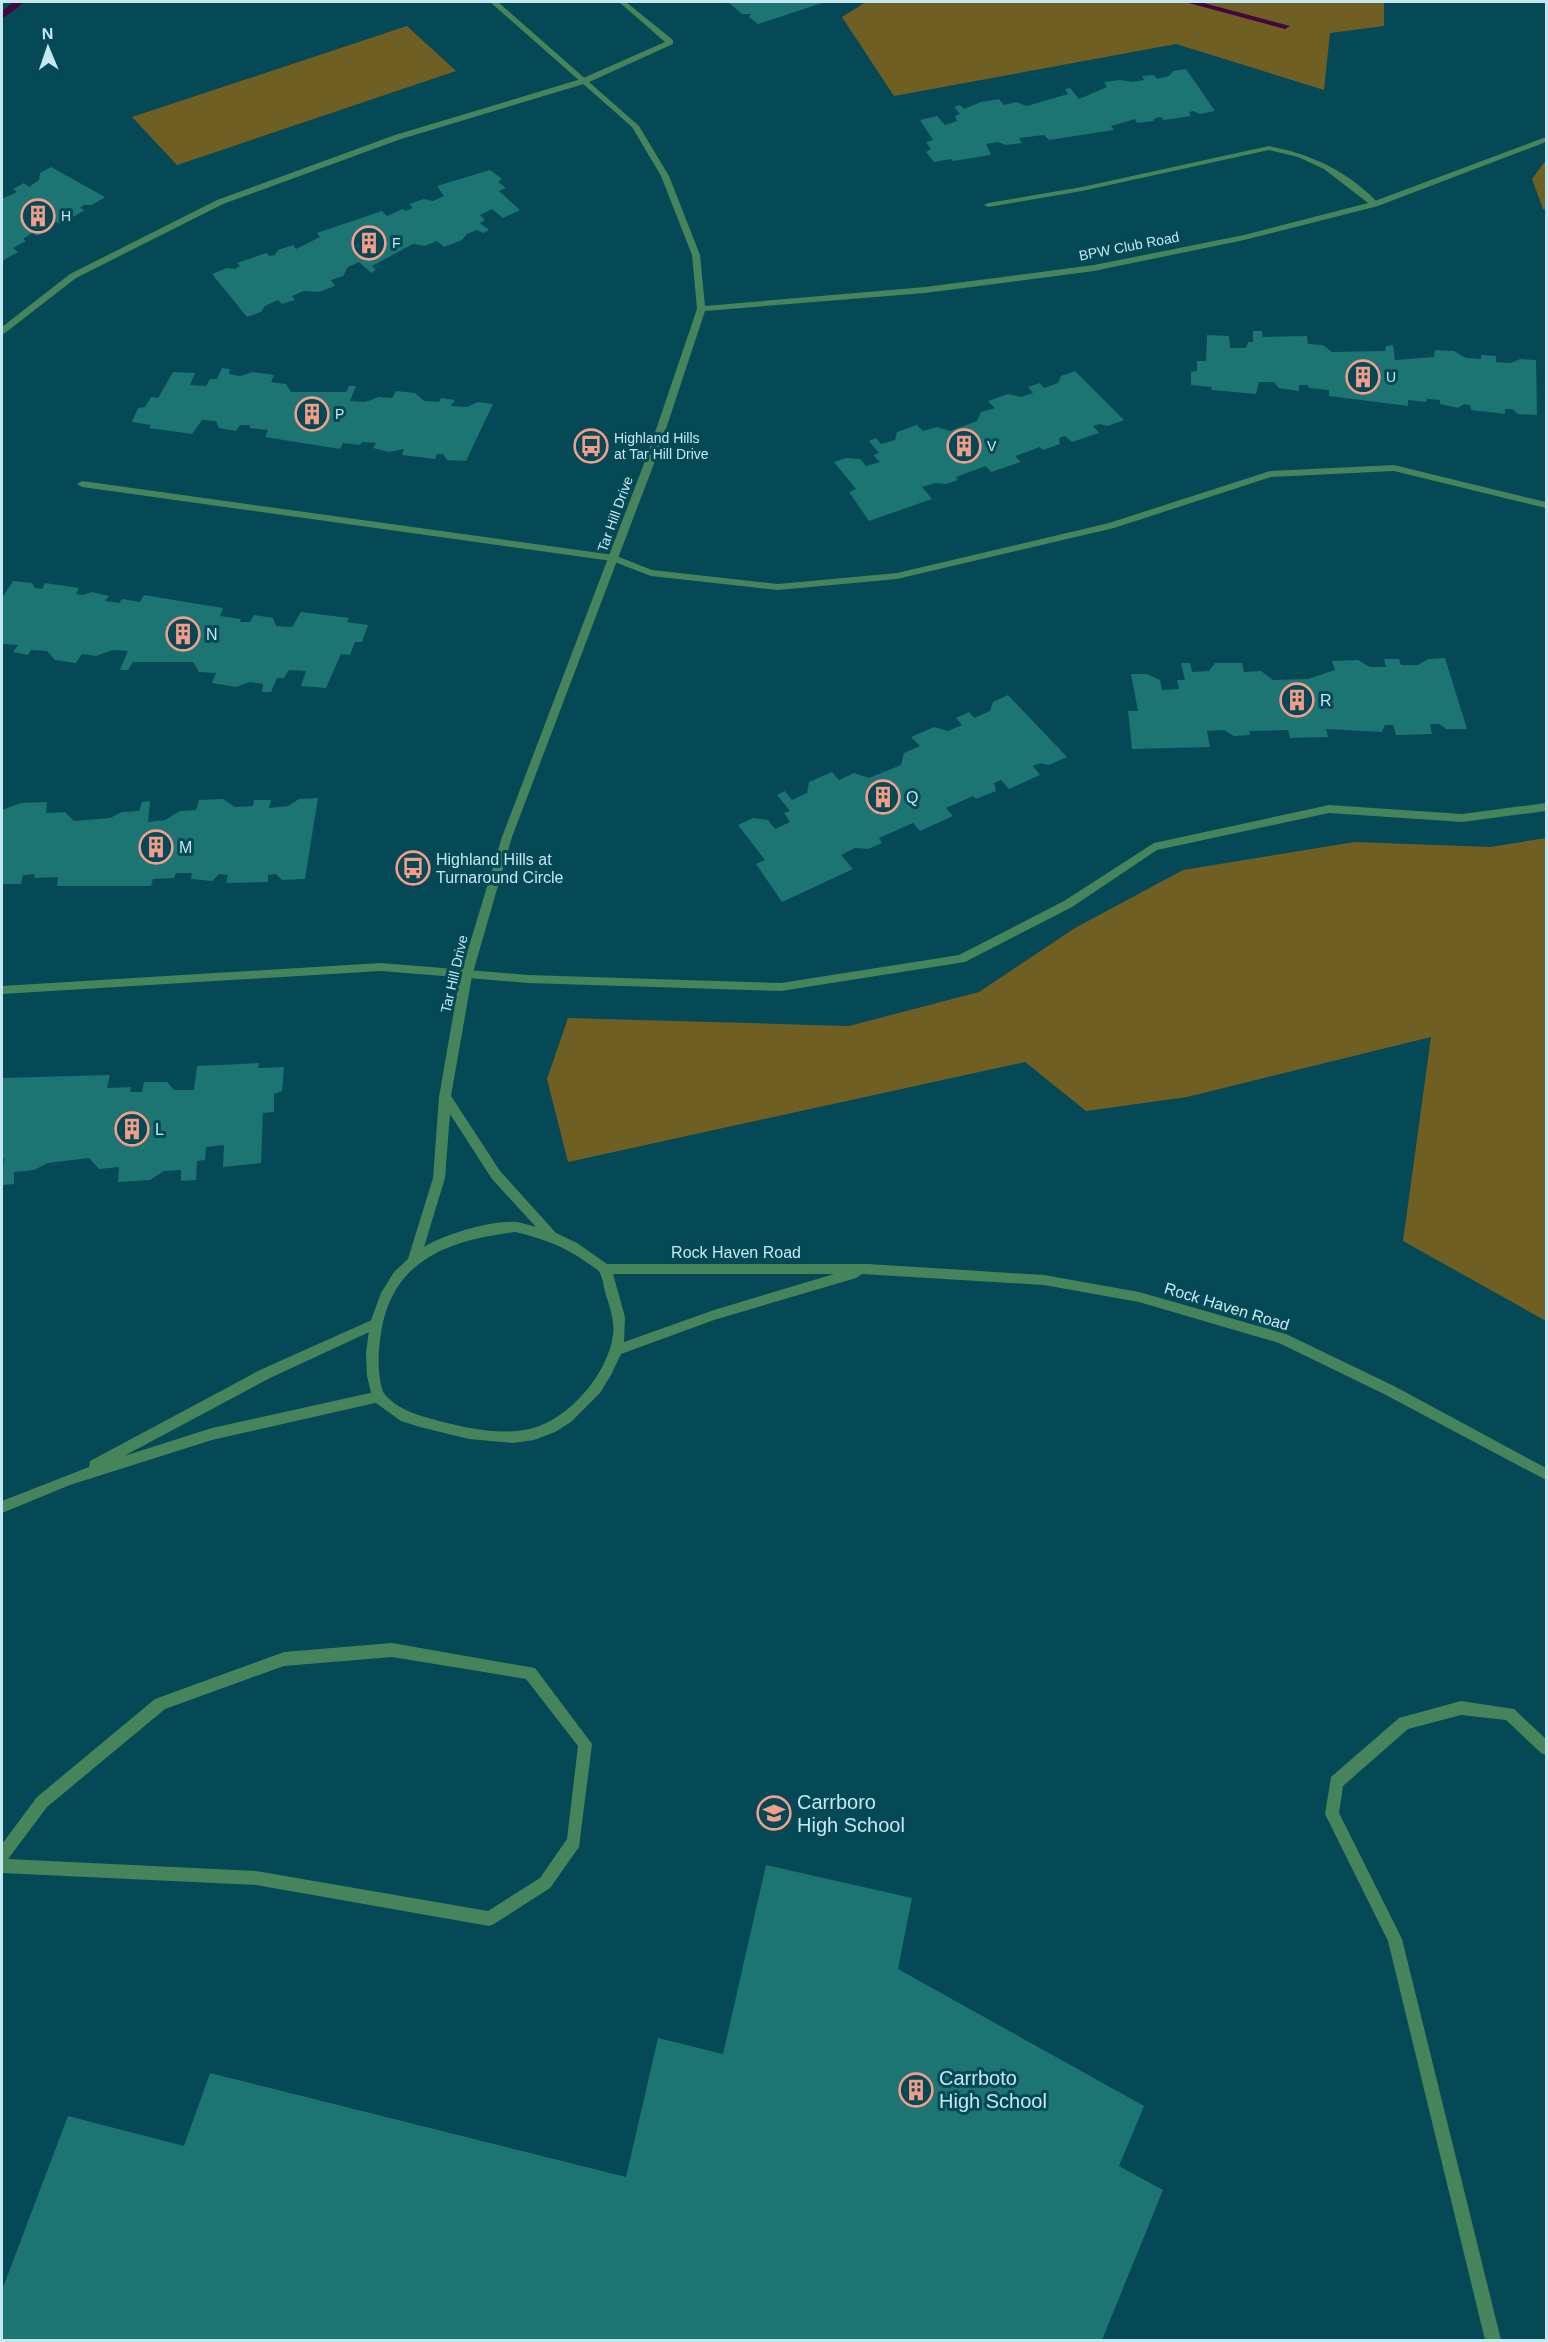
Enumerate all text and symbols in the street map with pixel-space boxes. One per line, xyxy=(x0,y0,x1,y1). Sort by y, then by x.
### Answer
north arrow xyxy=(18,18,78,78)
text: N xyxy=(41,25,54,42)
building icon: H xyxy=(20,198,56,234)
place label: H xyxy=(61,208,71,224)
building icon: F xyxy=(351,225,387,261)
street label: BPW Club Road xyxy=(1077,228,1181,264)
place label: F xyxy=(392,235,401,251)
building icon: U xyxy=(1345,359,1381,395)
place label: U xyxy=(1386,369,1396,385)
building icon: P xyxy=(294,396,330,432)
place label: P xyxy=(335,406,344,422)
bus stop icon: Highland Hills at Tar Hill Drive xyxy=(573,428,609,464)
building icon: V xyxy=(946,428,982,464)
place label: Highland Hills at Tar Hill Drive xyxy=(614,430,709,462)
place label: V xyxy=(987,438,997,454)
street label: Tar Hill Drive xyxy=(594,474,636,554)
building icon: N xyxy=(165,616,201,652)
place label: N xyxy=(206,626,218,643)
building icon: R xyxy=(1279,682,1315,718)
place label: R xyxy=(1320,692,1332,709)
building icon: Q xyxy=(865,779,901,815)
place label: Q xyxy=(906,789,918,806)
building icon: M xyxy=(138,829,174,865)
place label: M xyxy=(179,839,192,856)
bus stop icon: Highland Hills at Turnaround Circle xyxy=(395,850,431,886)
place label: Highland Hills at Turnaround Circle xyxy=(436,851,564,886)
street label: Tar Hill Drive xyxy=(437,933,471,1014)
building icon: L xyxy=(114,1111,150,1147)
place label: L xyxy=(155,1121,164,1138)
street label: Rock Haven Road xyxy=(671,1244,801,1261)
street label: Rock Haven Road xyxy=(1162,1279,1291,1334)
place label: Carrboro High School xyxy=(797,1791,905,1836)
school or university icon: Carrboro High School xyxy=(756,1795,792,1831)
place label: Carrboto High School xyxy=(939,2067,1047,2112)
building icon: Carrboto High School xyxy=(898,2072,934,2108)

